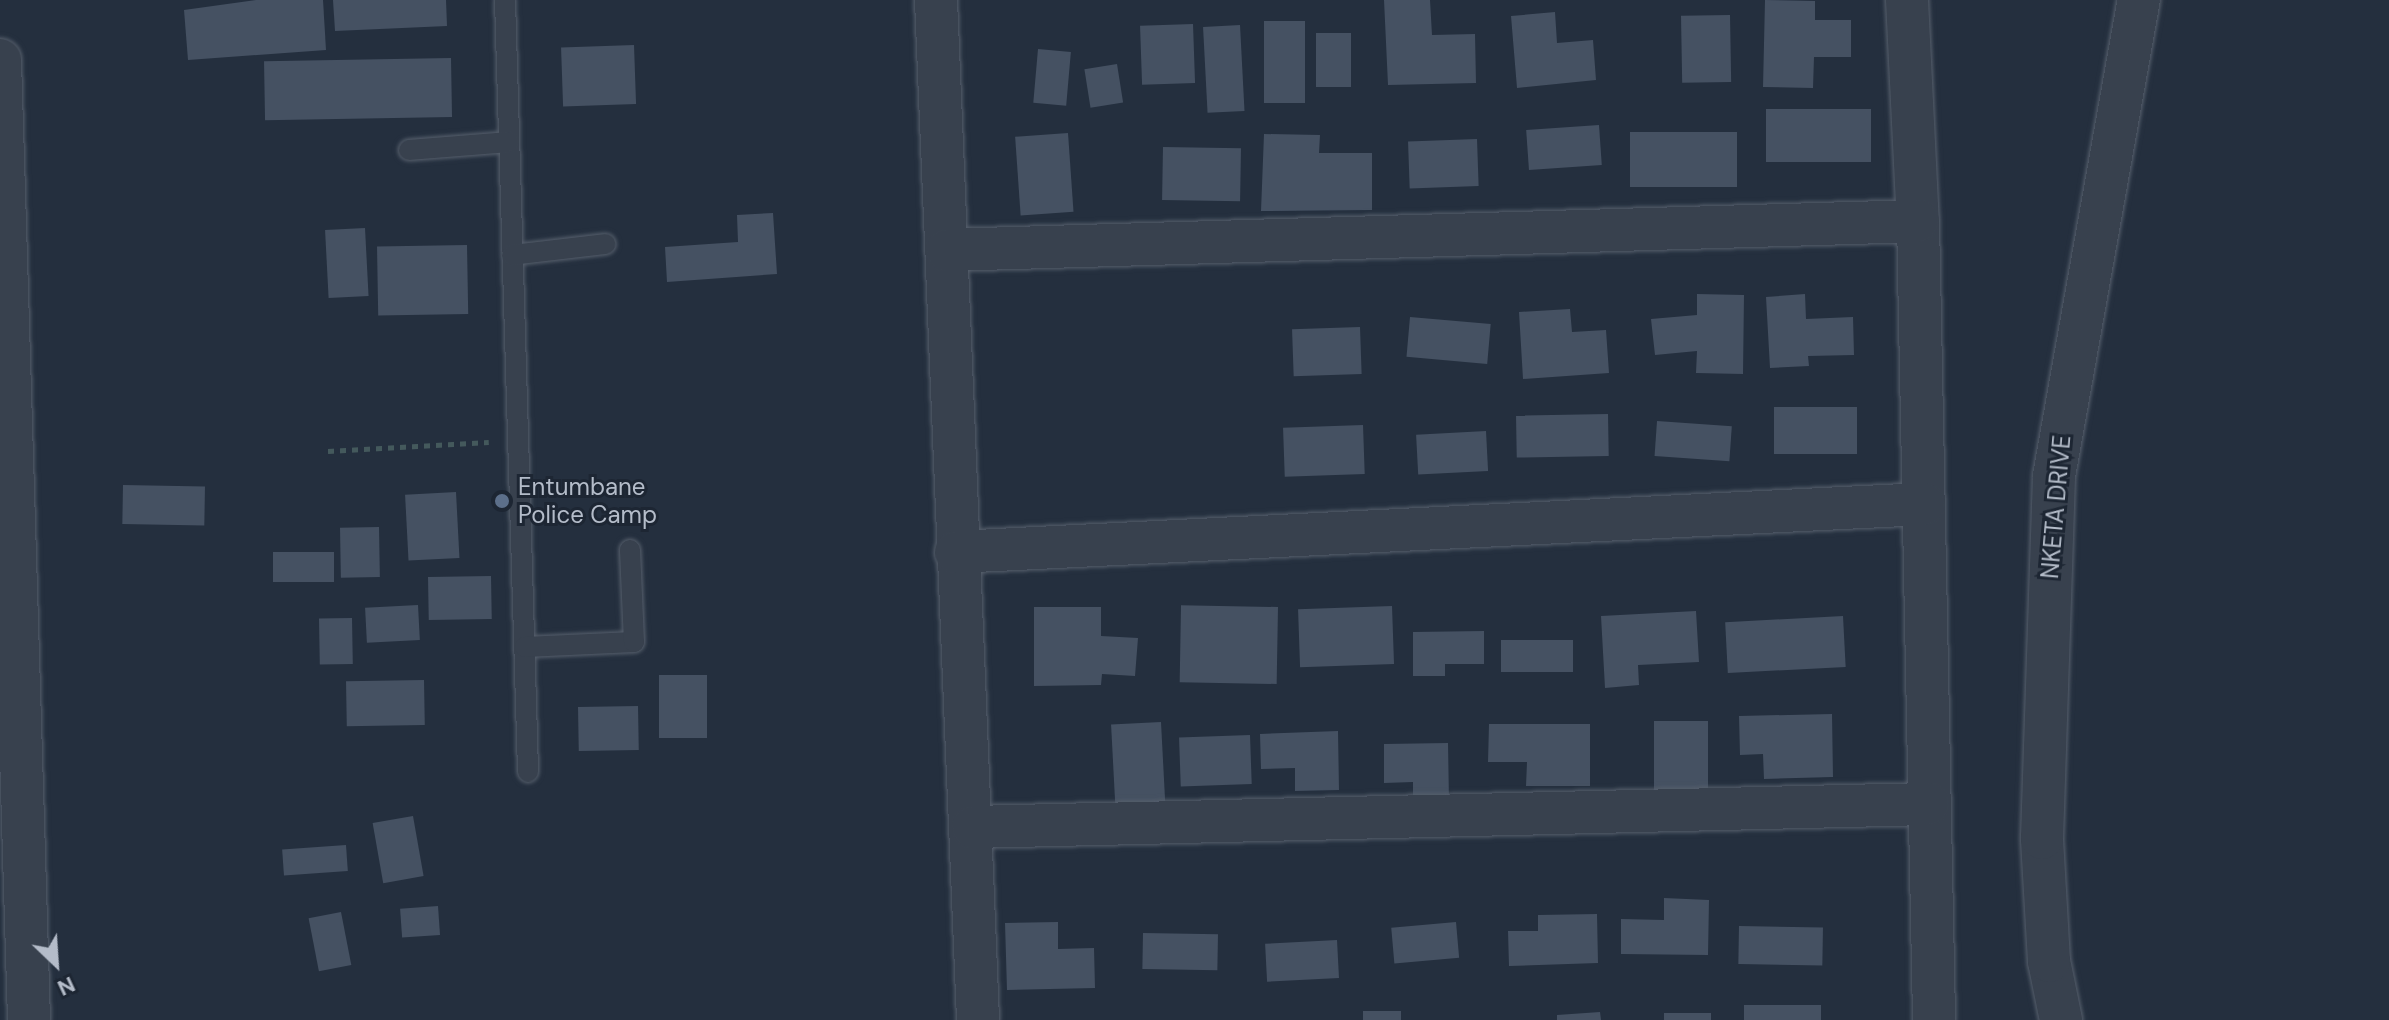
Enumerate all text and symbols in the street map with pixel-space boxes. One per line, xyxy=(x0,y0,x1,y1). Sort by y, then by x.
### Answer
street label: NKETA DRIVE xyxy=(2035,434,2077,580)
place label: Entumbane Police Camp xyxy=(518,473,657,529)
marker: Entumbane Police Camp xyxy=(493,492,511,510)
north arrow xyxy=(16,924,96,1004)
text: N xyxy=(53,970,80,1003)

